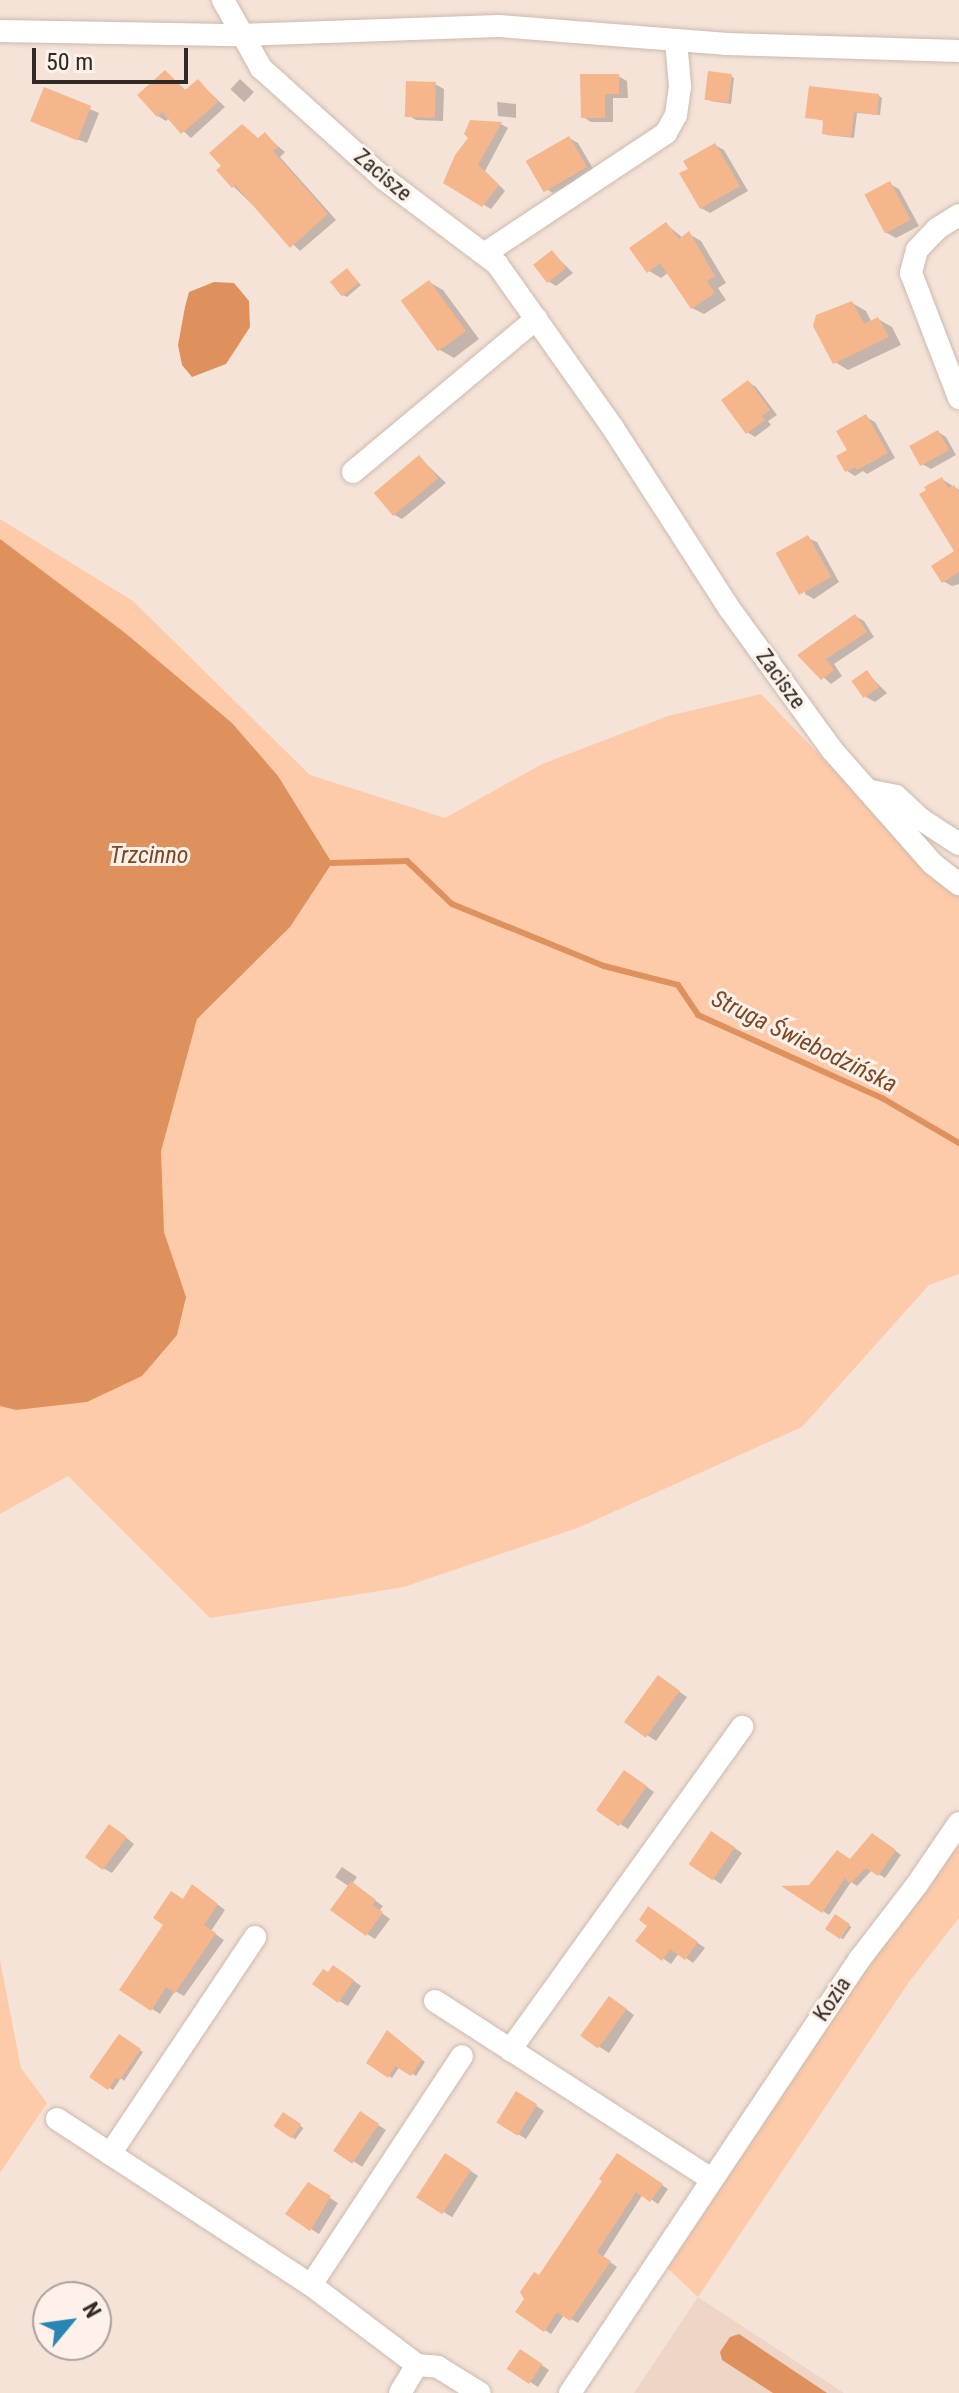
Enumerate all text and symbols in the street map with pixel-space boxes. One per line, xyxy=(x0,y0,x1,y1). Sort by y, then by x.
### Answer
scale bar xyxy=(36,32,192,82)
text: 50 m xyxy=(46,48,93,76)
street label: Zacisze xyxy=(349,143,417,207)
street label: Zacisze xyxy=(751,644,811,714)
water label: Trzcinno xyxy=(110,842,188,870)
water label: Struga Świebodzińska xyxy=(707,985,901,1099)
street label: Kozia xyxy=(808,1972,856,2026)
north arrow xyxy=(32,2281,112,2361)
text: N xyxy=(77,2298,106,2322)

